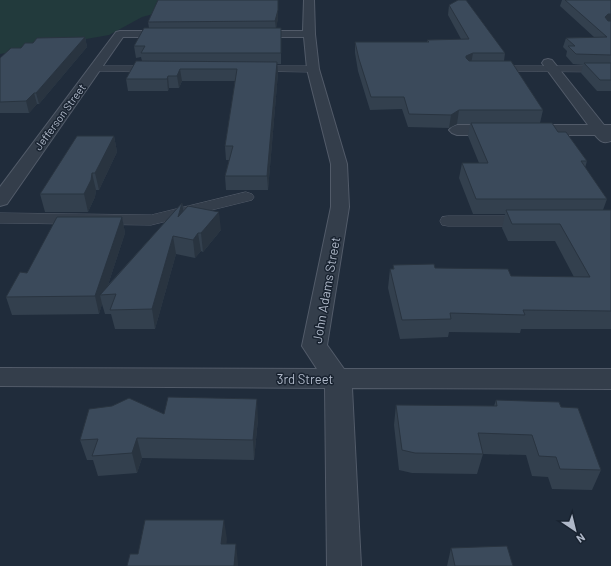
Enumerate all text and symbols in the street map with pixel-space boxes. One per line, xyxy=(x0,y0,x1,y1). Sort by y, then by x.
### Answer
street label: Jefferson Street xyxy=(31,81,88,152)
street label: John Adams Street xyxy=(309,236,343,344)
street label: 3rd Street xyxy=(277,371,333,387)
north arrow xyxy=(555,510,595,550)
text: N xyxy=(574,531,588,546)

